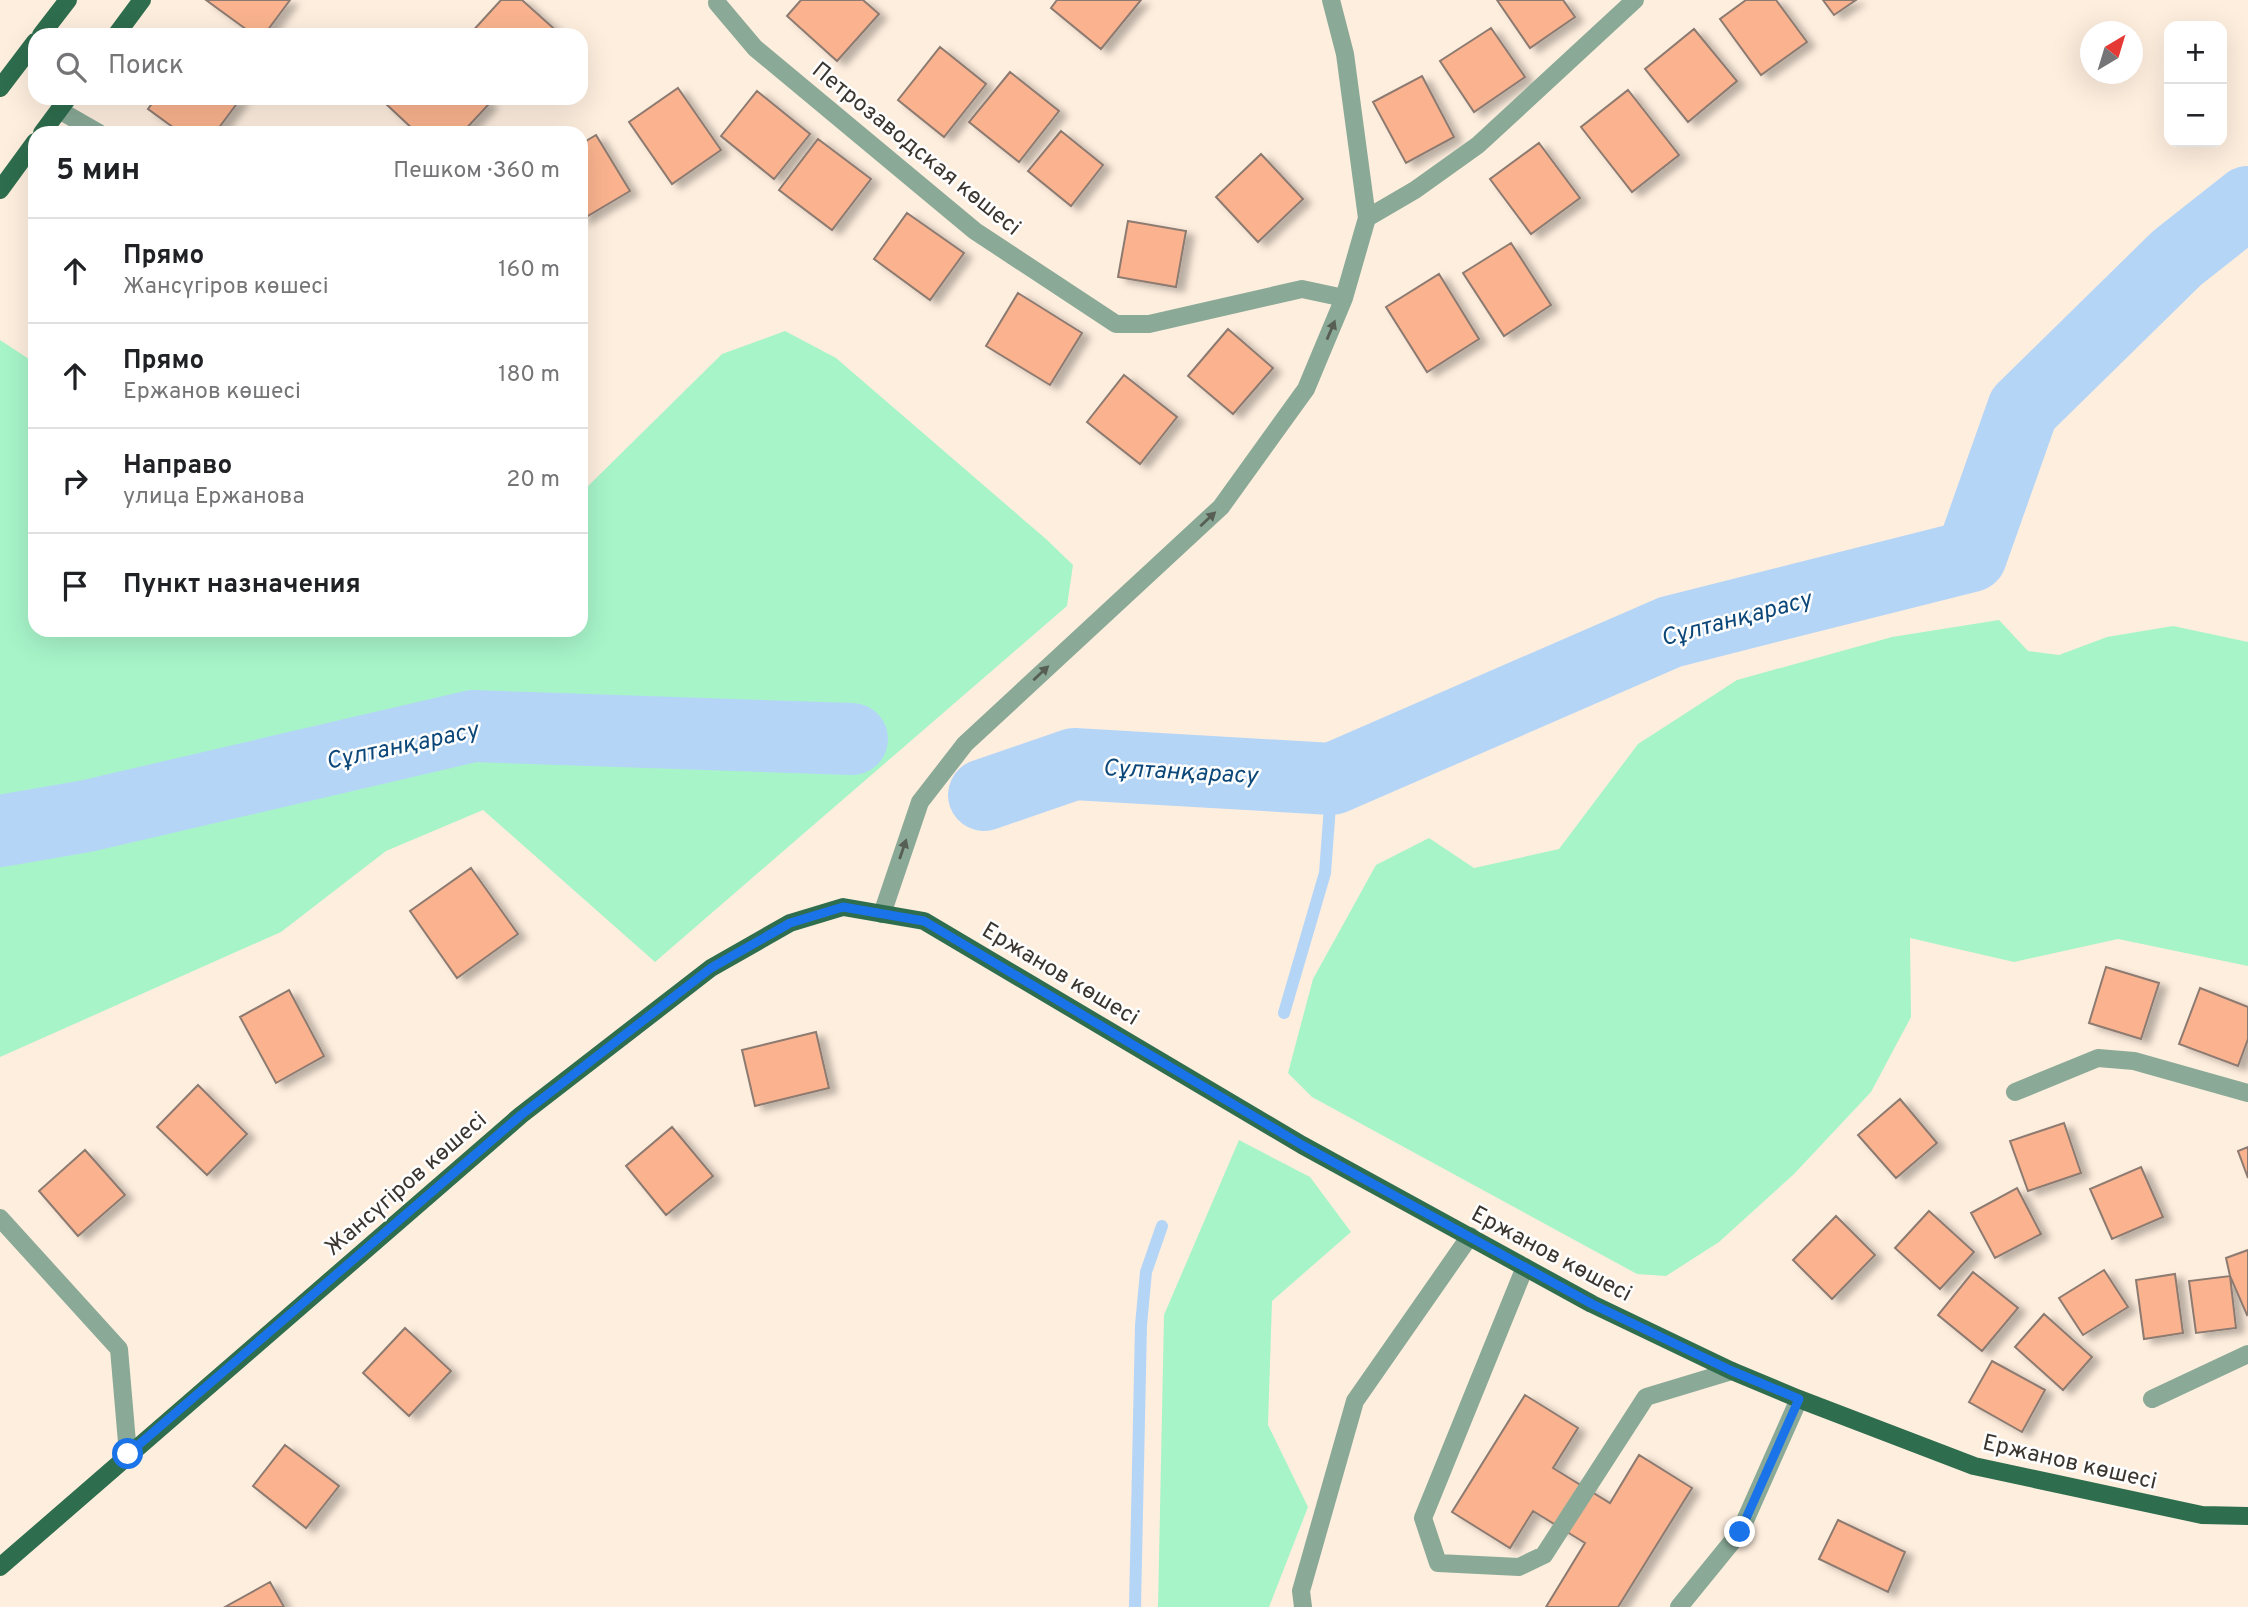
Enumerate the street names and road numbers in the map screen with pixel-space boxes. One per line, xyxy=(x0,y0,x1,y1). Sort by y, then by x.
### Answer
street label: Петрозаводская көшесі xyxy=(805,57,1026,243)
street label: Ержанов көшесі xyxy=(976,917,1143,1033)
street label: Жансүгіров көшесі xyxy=(320,1106,494,1263)
street label: Ержанов көшесі xyxy=(1465,1201,1636,1310)
street label: Ержанов көшесі xyxy=(1979,1429,2159,1498)

